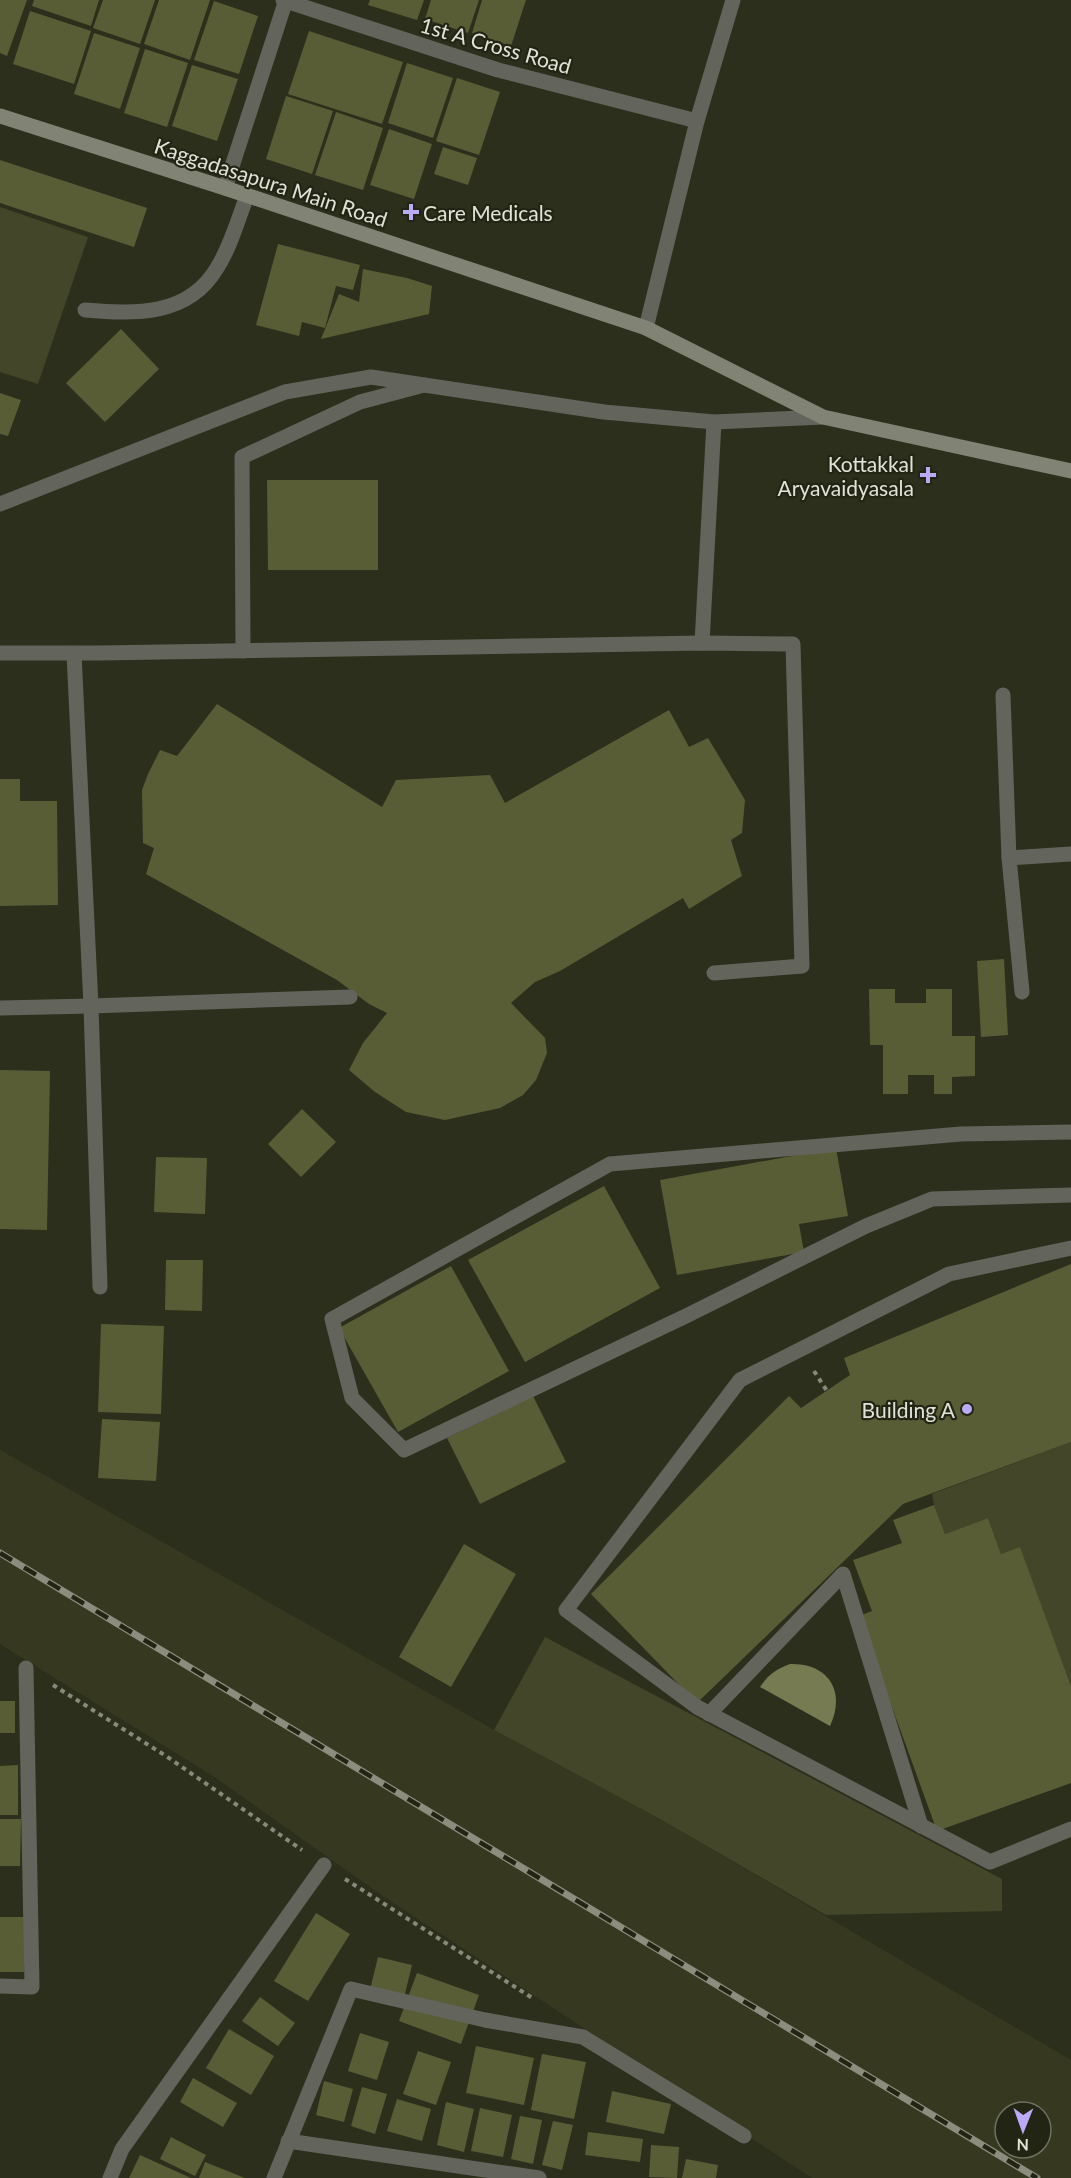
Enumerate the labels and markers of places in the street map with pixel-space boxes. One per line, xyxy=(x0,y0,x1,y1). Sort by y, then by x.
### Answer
place label: Care Medicals xyxy=(423,200,553,225)
marker: Care Medicals xyxy=(404,205,418,219)
place label: Kottakkal Aryavaidyasala xyxy=(778,451,914,500)
marker: Kottakkal Aryavaidyasala xyxy=(919,466,937,484)
place label: Building A xyxy=(862,1397,956,1422)
marker: Building A xyxy=(960,1402,974,1416)

